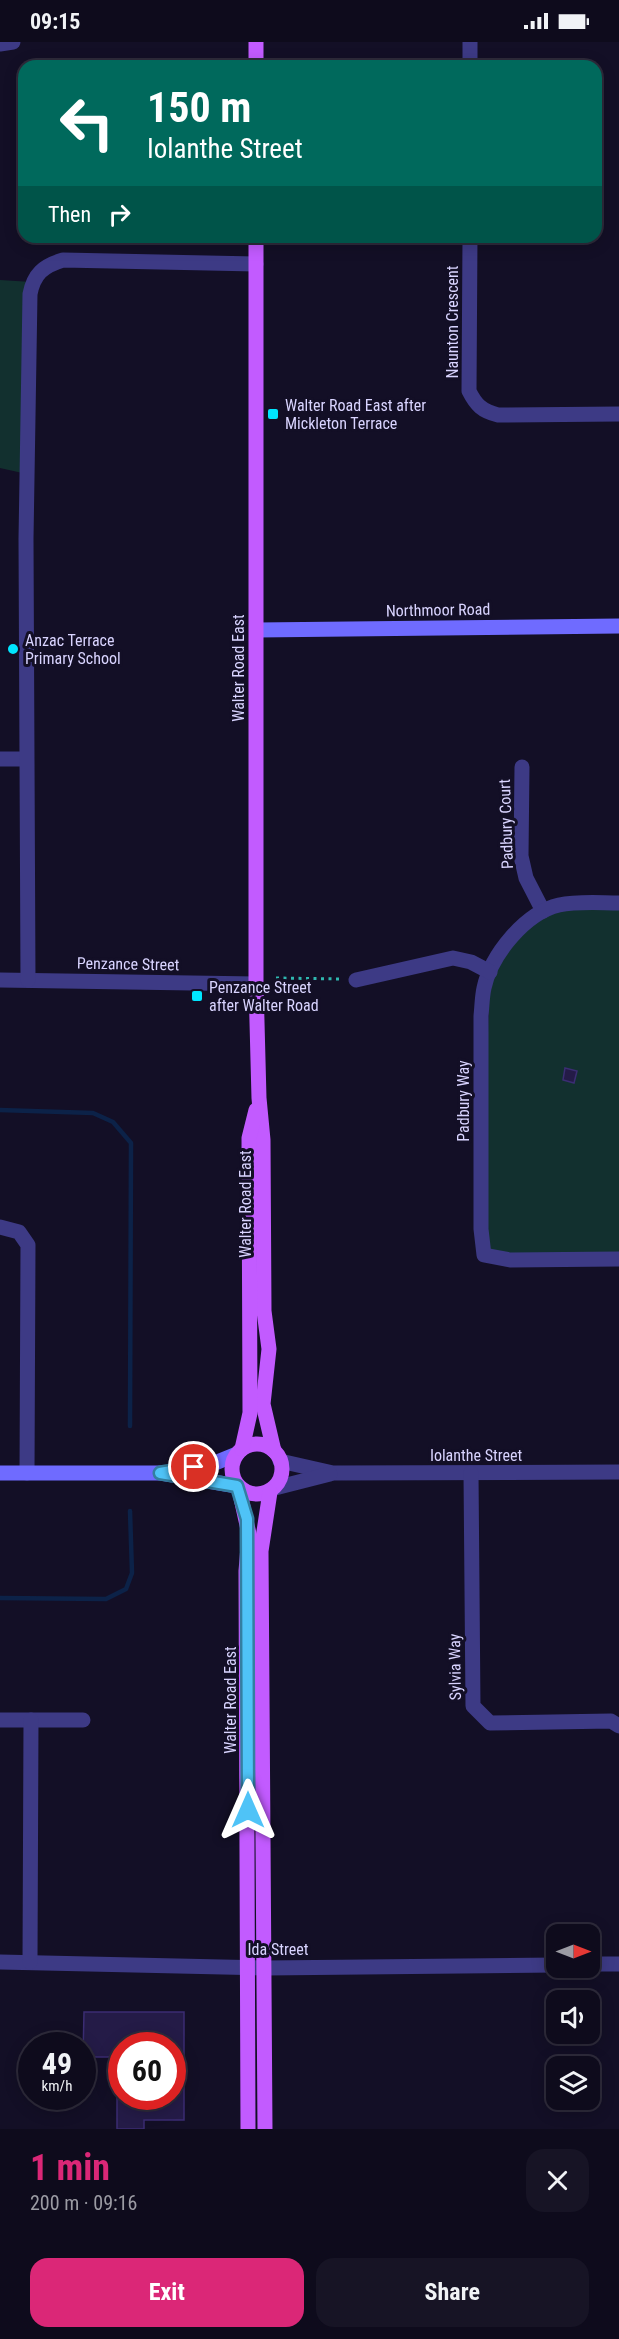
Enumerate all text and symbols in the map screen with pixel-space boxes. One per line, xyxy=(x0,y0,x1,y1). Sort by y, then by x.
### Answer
text: 09:15 xyxy=(30,9,81,34)
text: 150 m xyxy=(147,83,252,132)
icon: left xyxy=(48,84,126,162)
text: Iolanthe Street xyxy=(147,133,303,165)
icon: right xyxy=(103,198,136,231)
text: Then xyxy=(48,202,91,227)
street label: Naunton Crescent xyxy=(443,265,462,379)
place label: Walter Road East after Mickleton Terrace xyxy=(285,396,426,433)
marker: Walter Road East after Mickleton Terrace xyxy=(266,407,280,421)
street label: Northmoor Road xyxy=(386,600,490,620)
street label: Walter Road East xyxy=(229,614,248,722)
place label: Anzac Terrace Primary School xyxy=(25,631,121,668)
marker: Anzac Terrace Primary School xyxy=(6,642,20,656)
street label: Padbury Court xyxy=(495,778,517,869)
street label: Penzance Street xyxy=(77,954,180,974)
place label: Penzance Street after Walter Road xyxy=(209,978,319,1015)
marker: Penzance Street after Walter Road xyxy=(190,989,204,1003)
street label: Padbury Way xyxy=(454,1060,473,1142)
street label: Walter Road East xyxy=(236,1150,255,1258)
pin xyxy=(168,1441,219,1492)
street label: Iolanthe Street xyxy=(430,1446,522,1465)
icon: arrive xyxy=(177,1450,210,1483)
street label: Sylvia Way xyxy=(445,1633,465,1700)
street label: Walter Road East xyxy=(221,1646,240,1754)
position arrow xyxy=(216,1778,280,1842)
north arrow xyxy=(546,1924,600,1978)
map controls xyxy=(546,1924,600,2110)
street label: Ida Street xyxy=(248,1940,309,1959)
button: sound xyxy=(546,1990,600,2044)
speed limit sign: 60 xyxy=(108,2032,186,2110)
text: 49 xyxy=(42,2046,72,2081)
button: layers xyxy=(546,2056,600,2110)
text: km/h xyxy=(42,2077,72,2095)
text: 1 min xyxy=(30,2147,110,2189)
button: close xyxy=(526,2149,589,2212)
text: 200 m · 09:16 xyxy=(30,2191,137,2215)
button: Exit xyxy=(30,2258,304,2327)
button: Share xyxy=(316,2258,589,2327)

